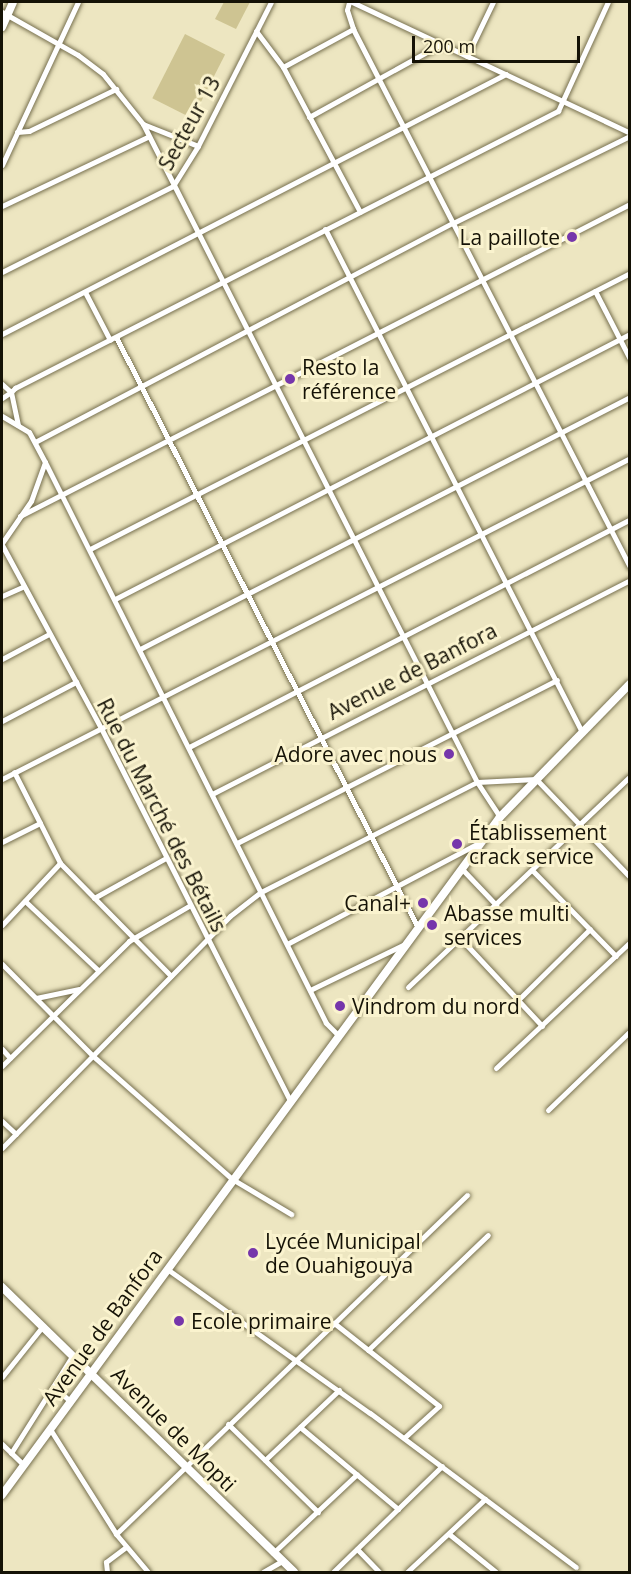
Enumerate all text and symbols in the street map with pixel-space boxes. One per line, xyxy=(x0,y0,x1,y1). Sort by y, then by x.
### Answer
scale bar xyxy=(415,24,583,62)
text: 200 m xyxy=(423,34,475,58)
street label: Secteur 13 xyxy=(153,72,225,174)
place label: La paillote xyxy=(460,224,560,250)
marker: La paillote xyxy=(565,230,579,244)
place label: Resto la référence xyxy=(302,354,396,404)
marker: Resto la référence xyxy=(283,372,297,386)
street label: Avenue de Banfora xyxy=(323,617,501,725)
street label: Rue du Marché des Bétails xyxy=(92,694,232,936)
place label: Adore avec nous xyxy=(275,741,437,767)
marker: Adore avec nous xyxy=(442,747,456,761)
place label: Établissement crack service xyxy=(469,819,607,869)
marker: Établissement crack service xyxy=(450,837,464,851)
place label: Canal+ xyxy=(344,890,411,916)
marker: Canal+ xyxy=(416,896,430,910)
place label: Abasse multi services xyxy=(444,900,569,950)
marker: Abasse multi services xyxy=(425,918,439,932)
place label: Vindrom du nord xyxy=(352,993,520,1019)
marker: Vindrom du nord xyxy=(333,999,347,1013)
place label: Lycée Municipal de Ouahigouya xyxy=(265,1228,421,1278)
street label: Avenue de Banfora xyxy=(37,1244,167,1410)
marker: Lycée Municipal de Ouahigouya xyxy=(246,1246,260,1260)
place label: Ecole primaire xyxy=(191,1308,331,1334)
marker: Ecole primaire xyxy=(172,1314,186,1328)
street label: Avenue de Mopti xyxy=(106,1361,242,1497)

